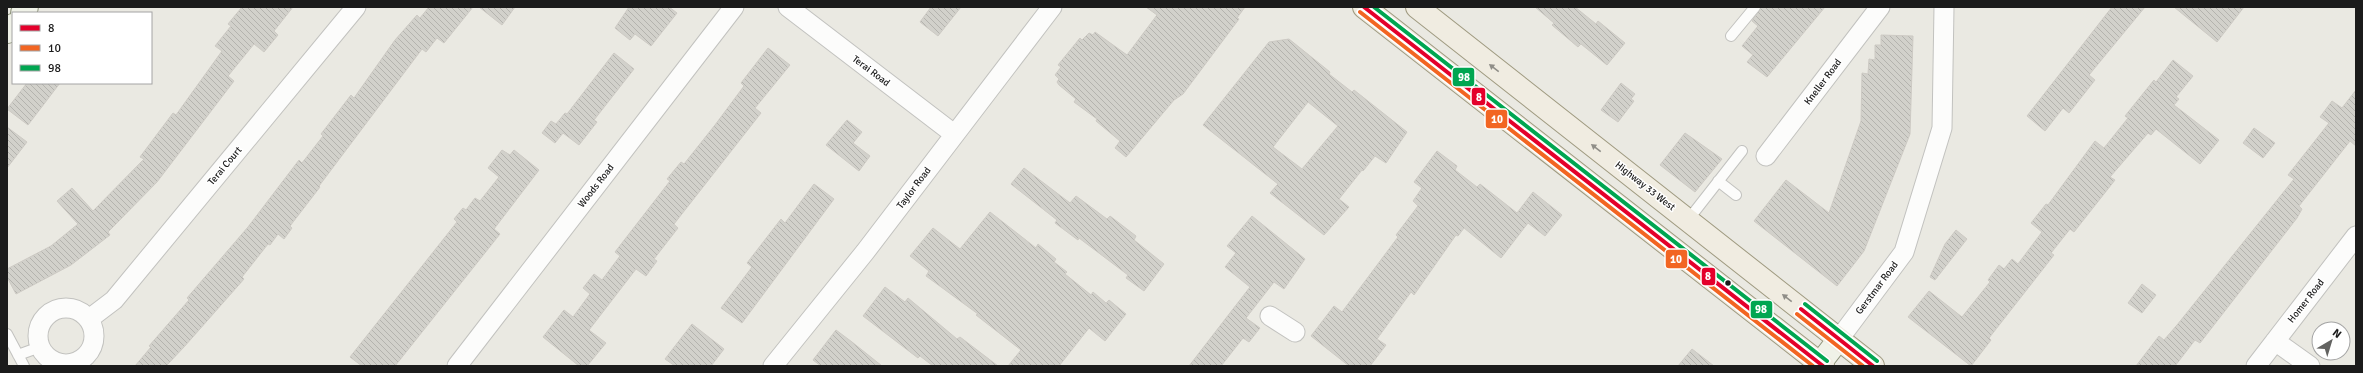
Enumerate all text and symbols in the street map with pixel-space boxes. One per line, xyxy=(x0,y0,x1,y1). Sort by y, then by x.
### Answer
legend xyxy=(12,12,152,84)
text: 8 xyxy=(48,21,54,36)
text: 10 xyxy=(48,41,61,56)
street label: Terai Road xyxy=(850,53,892,89)
street label: Kneller Road xyxy=(1802,57,1844,107)
text: 98 xyxy=(48,61,61,76)
one-way arrow xyxy=(1489,63,1500,72)
line badge: 98 xyxy=(1452,67,1475,87)
text: 98 xyxy=(1458,71,1470,84)
line badge: 8 xyxy=(1471,87,1486,106)
text: 8 xyxy=(1476,91,1482,104)
line badge: 10 xyxy=(1485,109,1508,129)
text: 10 xyxy=(1491,113,1503,126)
street label: Terai Court xyxy=(205,144,245,188)
one-way arrow xyxy=(1591,144,1602,152)
street label: Highway 33 West xyxy=(1613,159,1678,213)
street label: Woods Road xyxy=(575,162,617,210)
street label: Taylor Road xyxy=(894,165,934,211)
line badge: 10 xyxy=(1665,249,1688,269)
text: 10 xyxy=(1670,253,1682,266)
street label: Gerstmar Road xyxy=(1853,259,1901,317)
line badge: 8 xyxy=(1701,267,1716,286)
text: 8 xyxy=(1705,270,1711,283)
street label: Homer Road xyxy=(2285,277,2327,325)
unlabelled marker xyxy=(1723,278,1733,288)
one-way arrow xyxy=(1781,293,1792,302)
line badge: 98 xyxy=(1750,300,1773,319)
text: 98 xyxy=(1755,303,1767,316)
north arrow xyxy=(2311,321,2351,361)
text: N xyxy=(2330,326,2344,341)

